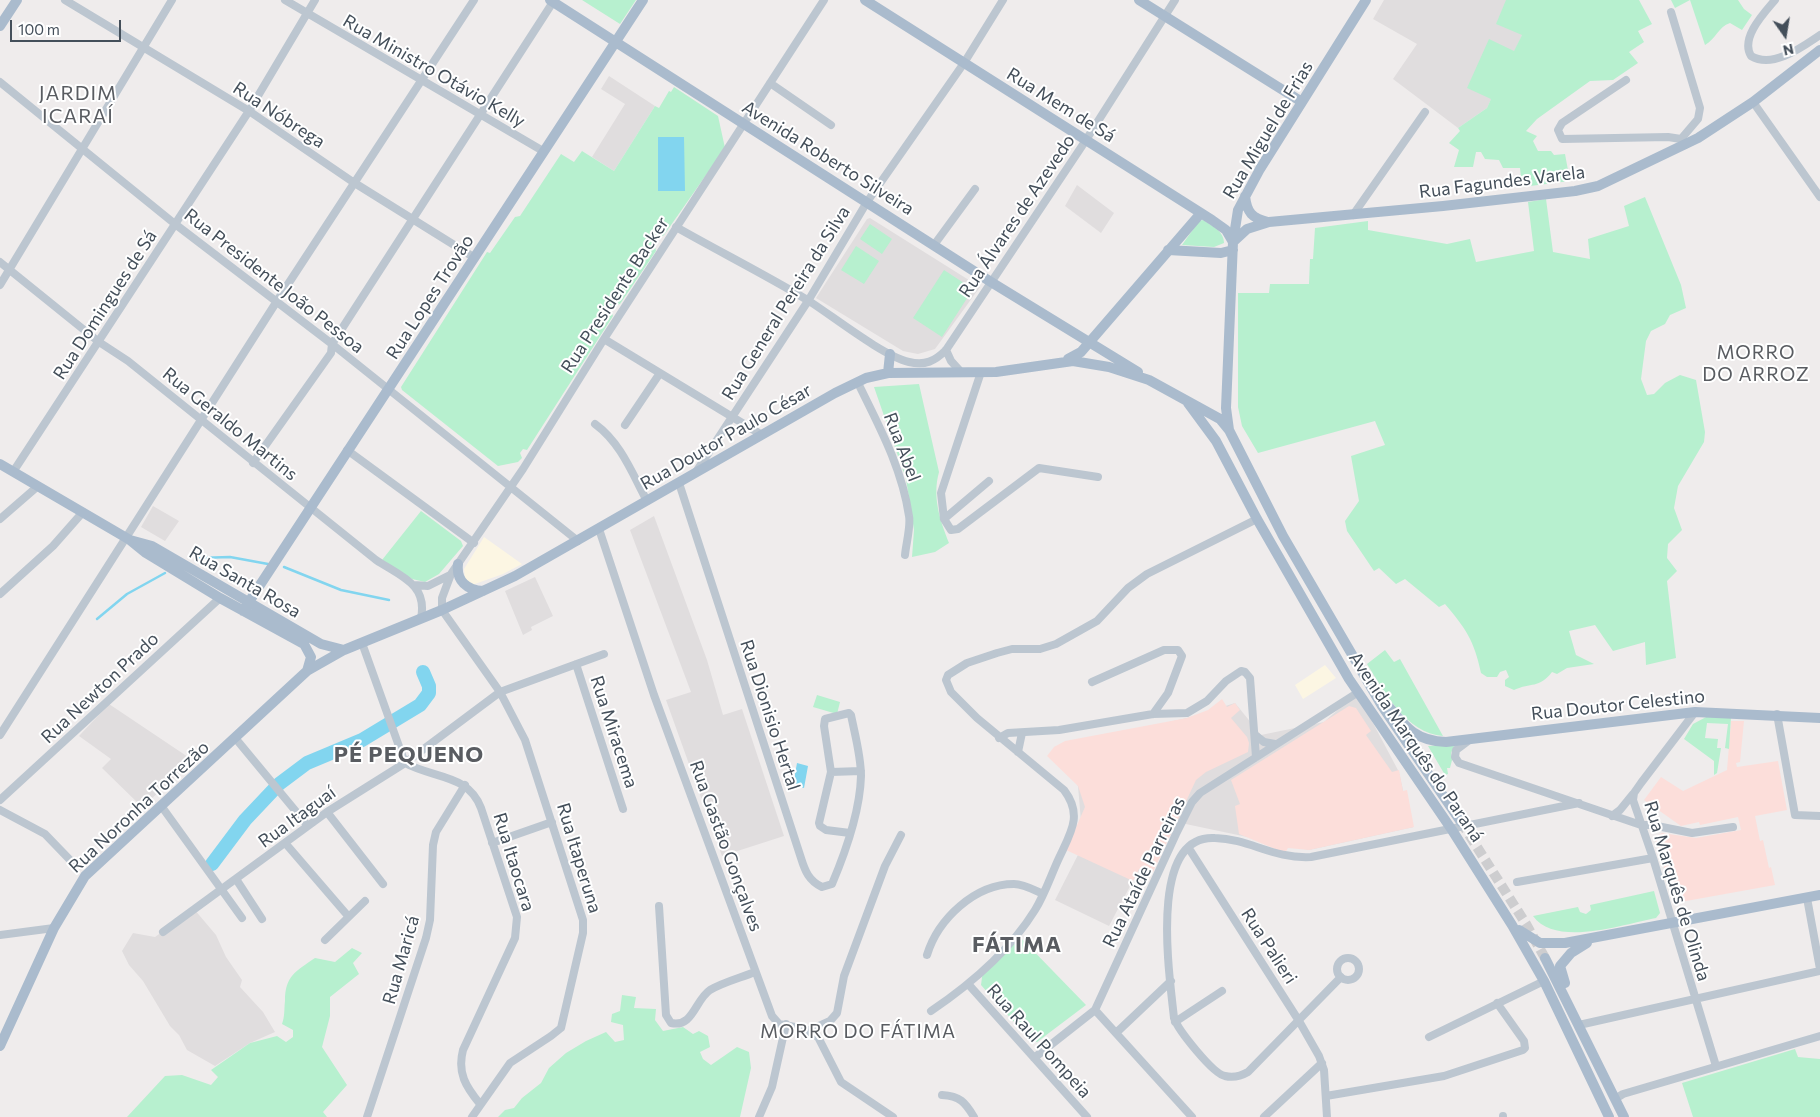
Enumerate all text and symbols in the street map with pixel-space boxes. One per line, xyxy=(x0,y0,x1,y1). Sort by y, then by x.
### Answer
scale bar xyxy=(12,10,124,42)
street label: Rua Ministro Otávio Kelly xyxy=(339,10,529,132)
north arrow xyxy=(1760,10,1810,60)
text: 100 m xyxy=(18,20,60,38)
text: N xyxy=(1781,41,1796,60)
street label: Rua Miguel de Frias xyxy=(1218,57,1318,203)
street label: Rua Mem de Sá xyxy=(1003,63,1119,147)
street label: Rua Nóbrega xyxy=(229,77,329,153)
district label: JARDIM ICARAÍ xyxy=(38,81,118,128)
street label: Avenida Roberto Silveira xyxy=(738,96,918,220)
street label: Rua Álvares de Azevedo xyxy=(954,130,1080,302)
street label: Rua Fagundes Varela xyxy=(1418,161,1586,203)
street label: Rua General Pereira da Silva xyxy=(717,202,855,404)
street label: Rua Presidente João Pessoa xyxy=(180,204,368,358)
street label: Rua Presidente Backer xyxy=(556,213,674,377)
street label: Rua Domingues de Sá xyxy=(49,226,161,384)
street label: Rua Lopes Trovão xyxy=(382,231,478,363)
district label: MORRO DO ARROZ xyxy=(1701,342,1811,386)
street label: Rua Geraldo Martins xyxy=(158,363,302,485)
street label: Rua Doutor Paulo César xyxy=(637,379,815,495)
street label: Rua Abel xyxy=(879,410,925,484)
street label: Rua Santa Rosa xyxy=(185,541,305,623)
street label: Rua Newton Prado xyxy=(37,628,163,748)
street label: Rua Dionisio Hertal xyxy=(735,637,805,793)
street label: Avenida Marquês do Paraná xyxy=(1344,648,1488,846)
street label: Rua Miracema xyxy=(586,673,642,791)
street label: Rua Doutor Celestino xyxy=(1530,685,1706,725)
street label: Rua Noronha Torrezão xyxy=(64,736,214,878)
district label: PÉ PEQUENO xyxy=(333,742,485,768)
street label: Rua Gastão Gonçalves xyxy=(685,758,767,934)
street label: Rua Itaguaí xyxy=(254,782,340,852)
street label: Rua Ataíde Parreiras xyxy=(1098,793,1190,951)
street label: Rua Marquês de Olinda xyxy=(1639,798,1715,984)
street label: Rua Itaperuna xyxy=(552,800,606,916)
street label: Rua Itaocara xyxy=(489,810,539,914)
street label: Rua Palieri xyxy=(1236,904,1302,988)
street label: Rua Maricá xyxy=(378,913,424,1007)
district label: FÁTIMA xyxy=(971,932,1063,958)
street label: Rua Raul Pompeia xyxy=(982,980,1096,1102)
district label: MORRO DO FÁTIMA xyxy=(758,1021,958,1043)

